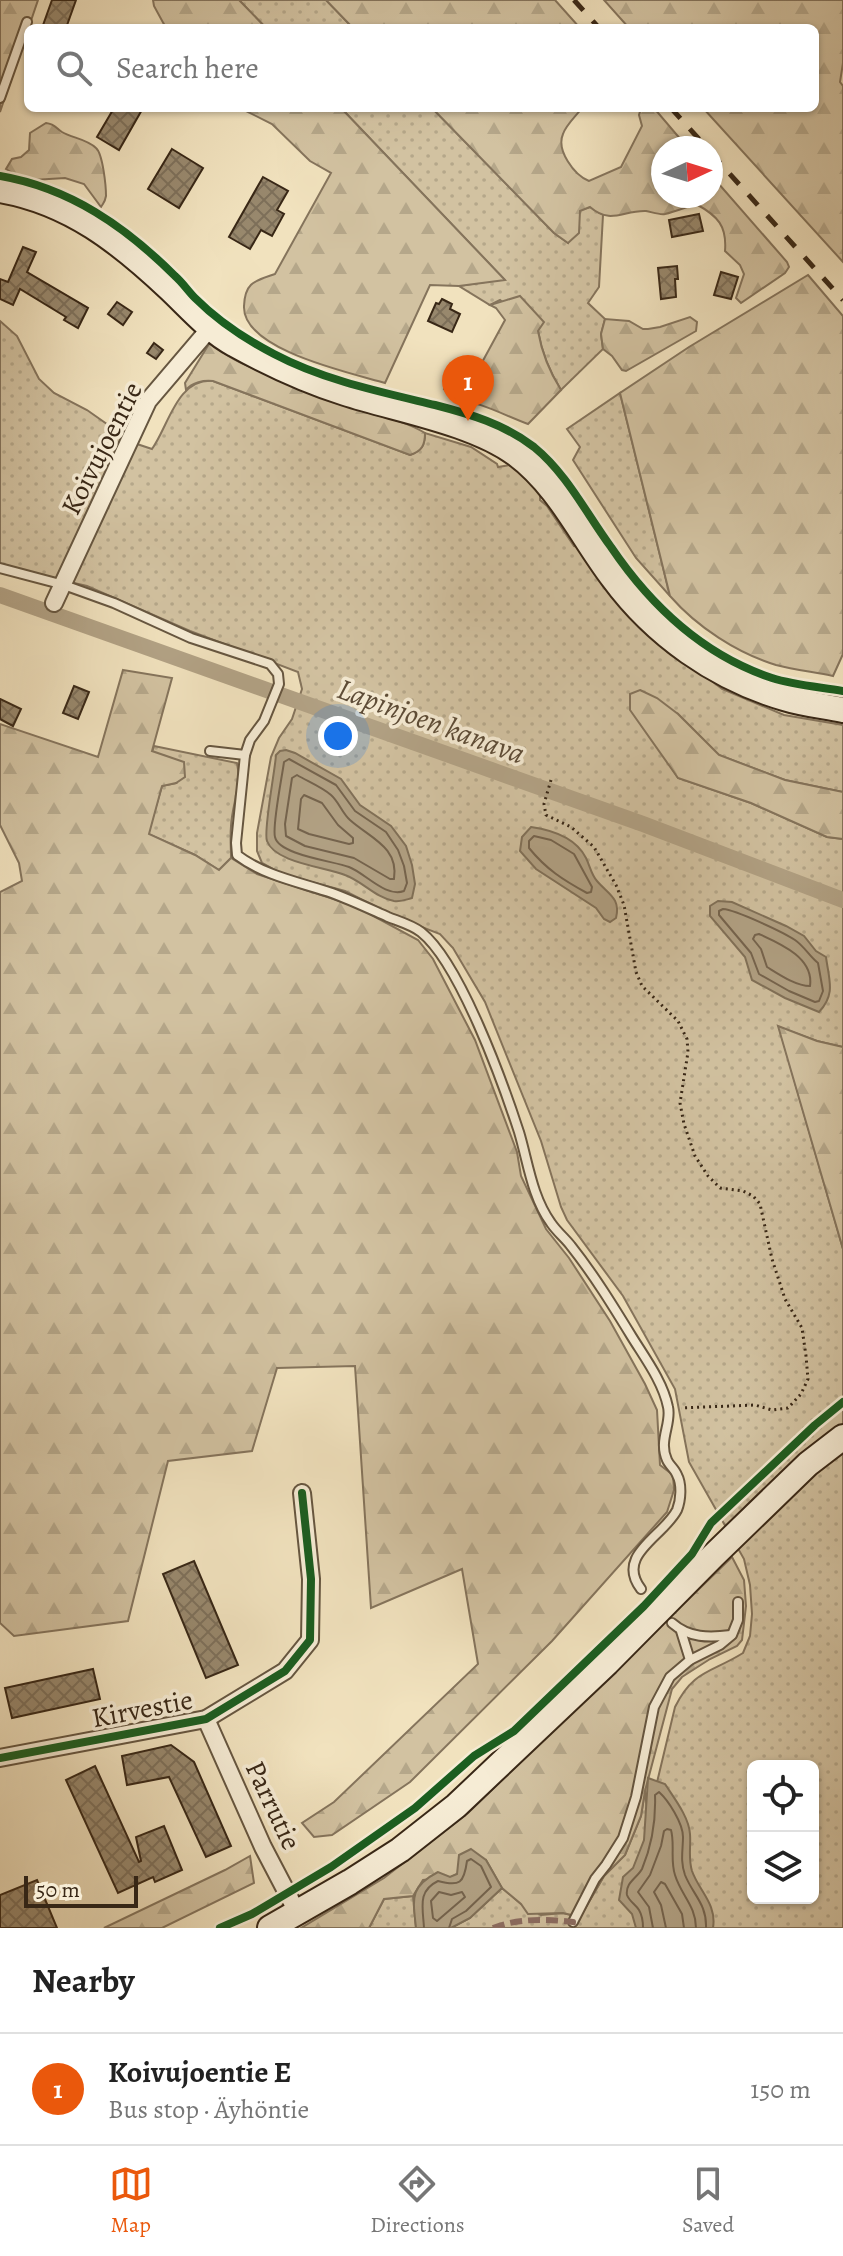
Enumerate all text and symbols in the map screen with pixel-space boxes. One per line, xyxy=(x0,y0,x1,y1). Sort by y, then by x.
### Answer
search box xyxy=(24,24,819,112)
icon: search xyxy=(52,46,96,90)
text: Search here xyxy=(116,48,259,88)
north arrow xyxy=(651,136,723,208)
pin: 1 xyxy=(442,355,494,421)
street label: Koivujoentie xyxy=(52,375,152,522)
water label: Lapinjoen kanava xyxy=(332,669,530,773)
your location xyxy=(318,716,358,756)
street label: Kirvestie xyxy=(88,1681,196,1737)
street label: Parrutie xyxy=(236,1755,310,1856)
map controls xyxy=(747,1760,819,1904)
button: locate xyxy=(747,1760,819,1832)
button: layers xyxy=(747,1832,819,1904)
scale bar xyxy=(24,1872,138,1908)
text: 50 m xyxy=(36,1875,80,1905)
text: Nearby xyxy=(32,1957,135,2004)
text: Koivujoentie E xyxy=(108,2052,291,2092)
text: 1 xyxy=(53,2072,63,2107)
text: 150 m xyxy=(750,2072,811,2107)
text: Bus stop · Äyhöntie xyxy=(108,2092,309,2127)
tab: Map xyxy=(109,2162,153,2240)
tab: Directions xyxy=(370,2162,465,2240)
tab: Saved xyxy=(682,2162,734,2240)

